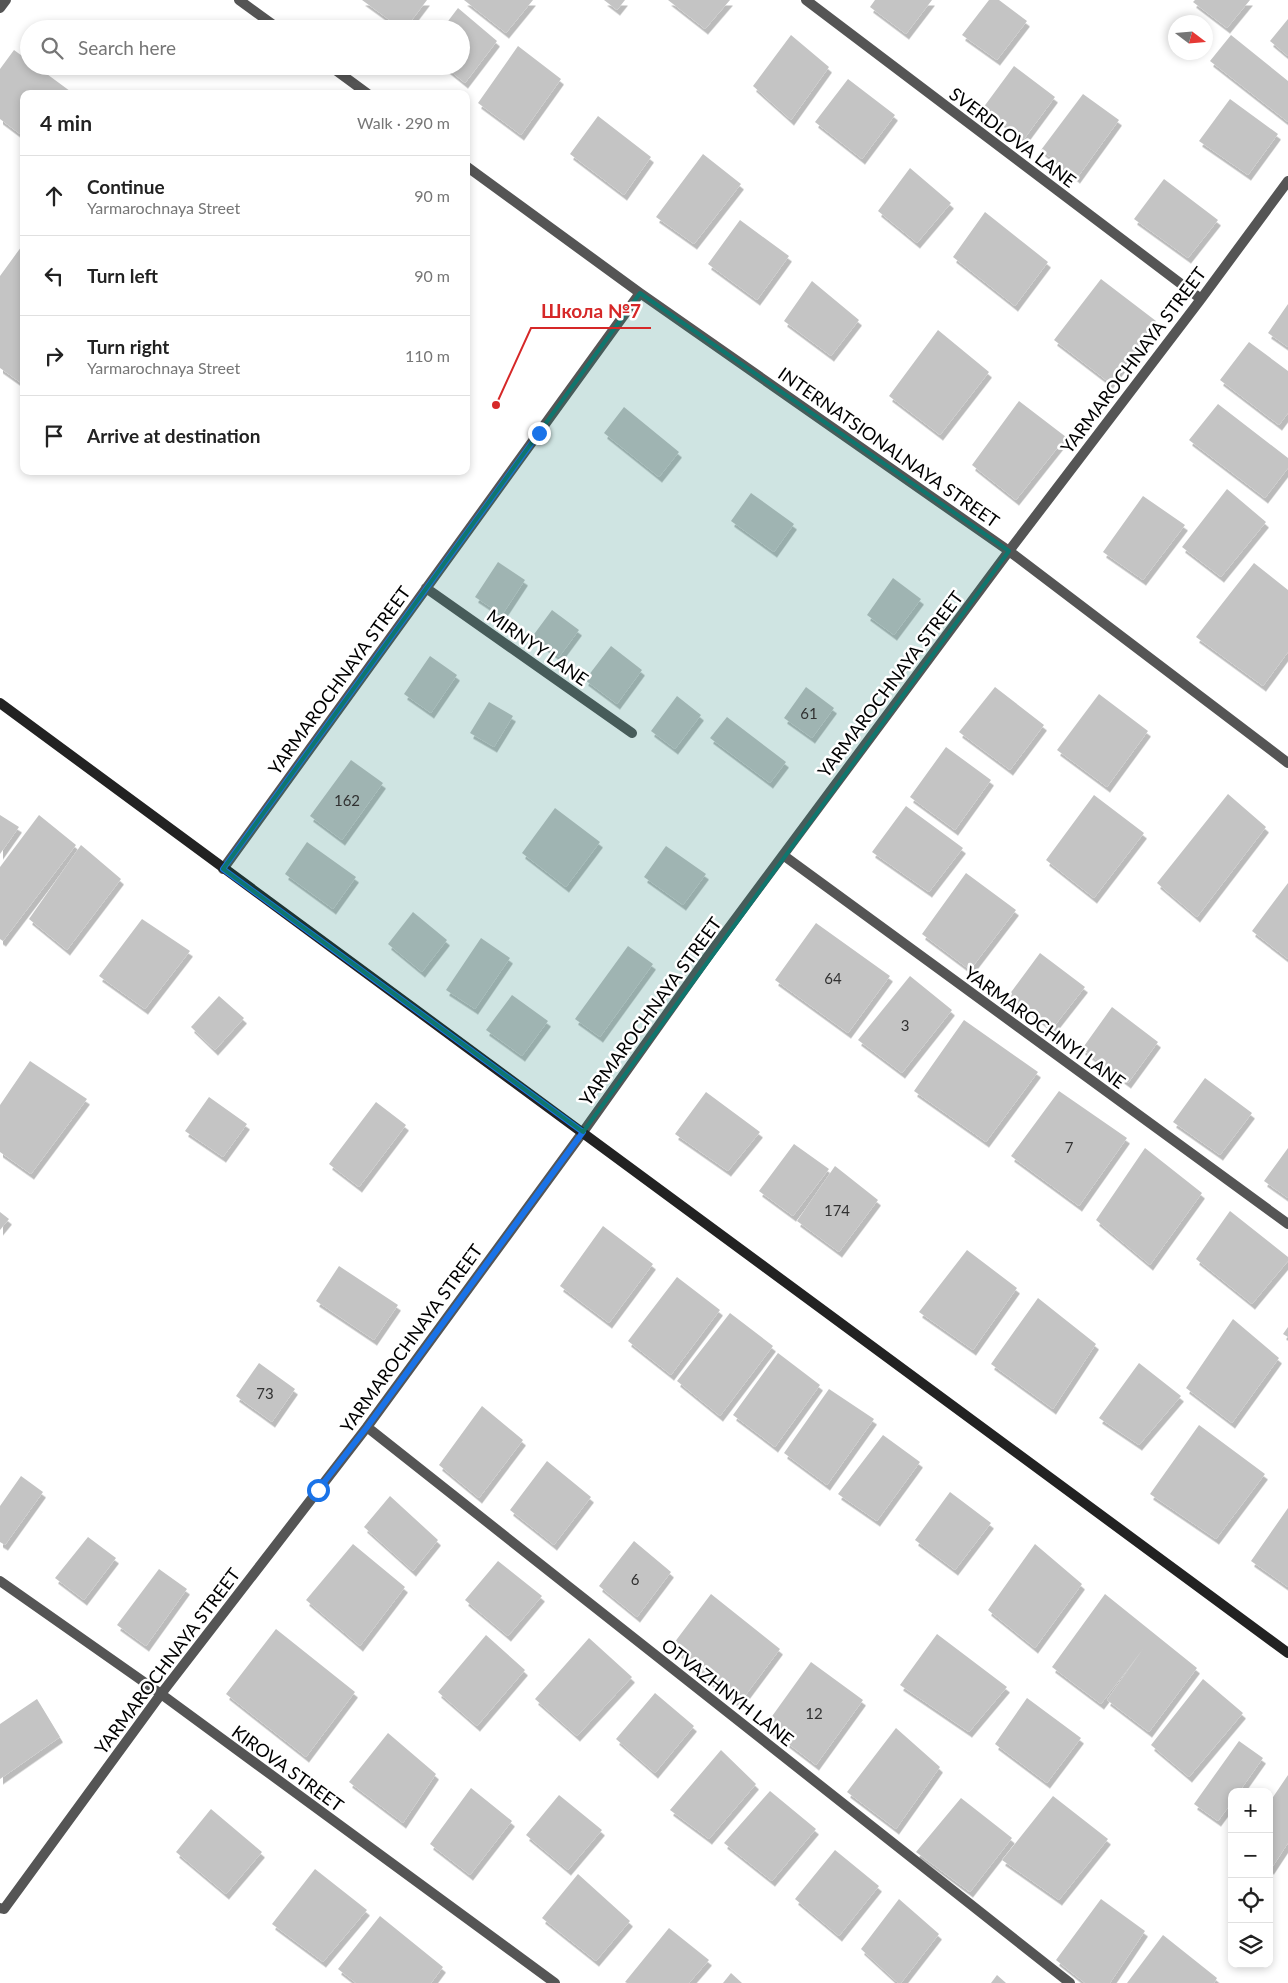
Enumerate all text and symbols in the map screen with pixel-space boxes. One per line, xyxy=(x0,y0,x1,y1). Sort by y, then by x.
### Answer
north arrow xyxy=(1168,15,1213,60)
search box xyxy=(20,20,470,75)
icon: search xyxy=(38,34,66,62)
text: Search here xyxy=(78,36,176,59)
street label: SVERDLOVA LANE xyxy=(945,82,1081,192)
text: 4 min xyxy=(40,110,92,135)
text: Walk · 290 m xyxy=(357,113,450,132)
text: Continue xyxy=(87,175,165,198)
icon: ahead xyxy=(40,182,68,210)
text: 90 m xyxy=(414,186,450,205)
text: Yarmarochnaya Street xyxy=(87,198,240,217)
icon: left xyxy=(40,262,68,290)
street label: YARMAROCHNAYA STREET xyxy=(1056,262,1210,458)
text: Turn left xyxy=(87,264,158,287)
text: 90 m xyxy=(414,266,450,285)
callout: Школа №7 xyxy=(531,294,651,328)
text: Школа №7 xyxy=(541,299,641,322)
text: Turn right xyxy=(87,335,169,358)
icon: right xyxy=(40,342,68,370)
text: 110 m xyxy=(405,346,450,365)
text: Yarmarochnaya Street xyxy=(87,358,240,377)
street label: INTERNATSIONALNAYA STREET xyxy=(774,362,1004,532)
icon: arrive xyxy=(40,422,68,450)
route end xyxy=(528,422,551,445)
text: Arrive at destination xyxy=(87,424,260,447)
street label: YARMAROCHNAYA STREET xyxy=(263,581,415,779)
street label: YARMAROCHNAYA STREET xyxy=(813,586,967,782)
street label: MIRNYY LANE xyxy=(483,604,593,690)
house number: 61 xyxy=(800,704,818,722)
house number: 162 xyxy=(334,791,360,809)
street label: YARMAROCHNAYA STREET xyxy=(574,912,726,1110)
street label: YARMAROCHNYI LANE xyxy=(960,961,1130,1093)
house number: 64 xyxy=(824,969,842,987)
house number: 3 xyxy=(901,1016,909,1034)
house number: 7 xyxy=(1065,1138,1074,1156)
house number: 174 xyxy=(824,1201,850,1219)
street label: YARMAROCHNAYA STREET xyxy=(335,1239,487,1437)
house number: 73 xyxy=(256,1384,274,1402)
route start xyxy=(307,1479,330,1502)
street label: YARMAROCHNAYA STREET xyxy=(90,1563,244,1759)
house number: 6 xyxy=(631,1570,640,1588)
street label: OTVAZHNYH LANE xyxy=(658,1634,798,1750)
house number: 12 xyxy=(805,1704,823,1722)
street label: KIROVA STREET xyxy=(228,1720,348,1816)
map controls xyxy=(1228,1788,1273,1968)
button: + xyxy=(1228,1788,1273,1833)
button: − xyxy=(1228,1833,1273,1878)
button: locate xyxy=(1228,1878,1273,1923)
button: layers xyxy=(1228,1923,1273,1968)

